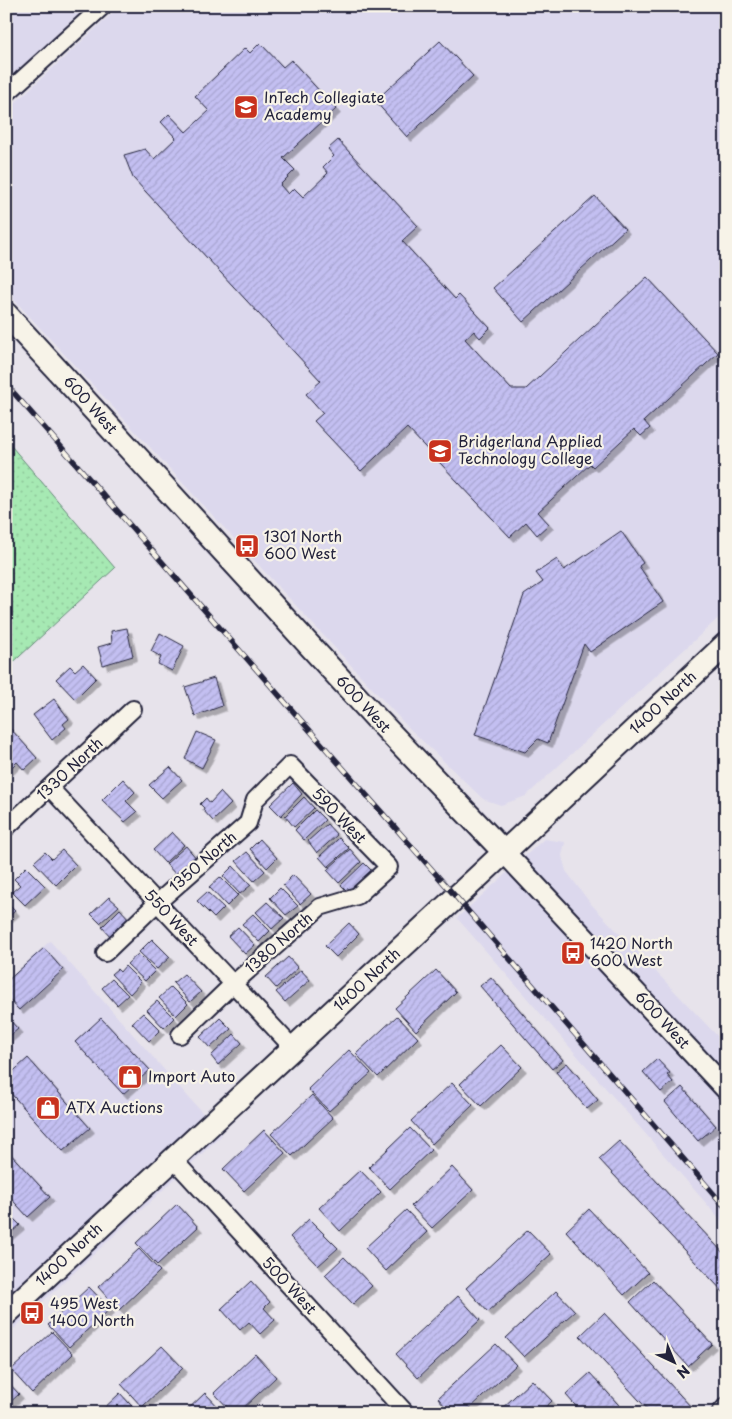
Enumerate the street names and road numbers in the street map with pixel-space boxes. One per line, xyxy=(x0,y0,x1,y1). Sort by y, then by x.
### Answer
street label: 600 West xyxy=(58,369,124,439)
street label: 1400 North xyxy=(623,665,701,739)
street label: 600 West xyxy=(331,669,397,737)
street label: 1330 North xyxy=(31,731,107,805)
street label: 590 West xyxy=(307,782,373,848)
street label: 1350 North xyxy=(163,825,241,897)
street label: 550 West xyxy=(140,883,205,951)
street label: 1380 North xyxy=(239,906,317,978)
street label: 1400 North xyxy=(327,942,405,1016)
street label: 600 West xyxy=(630,985,696,1053)
street label: 1400 North xyxy=(29,1217,107,1291)
street label: 500 West xyxy=(257,1251,323,1319)

